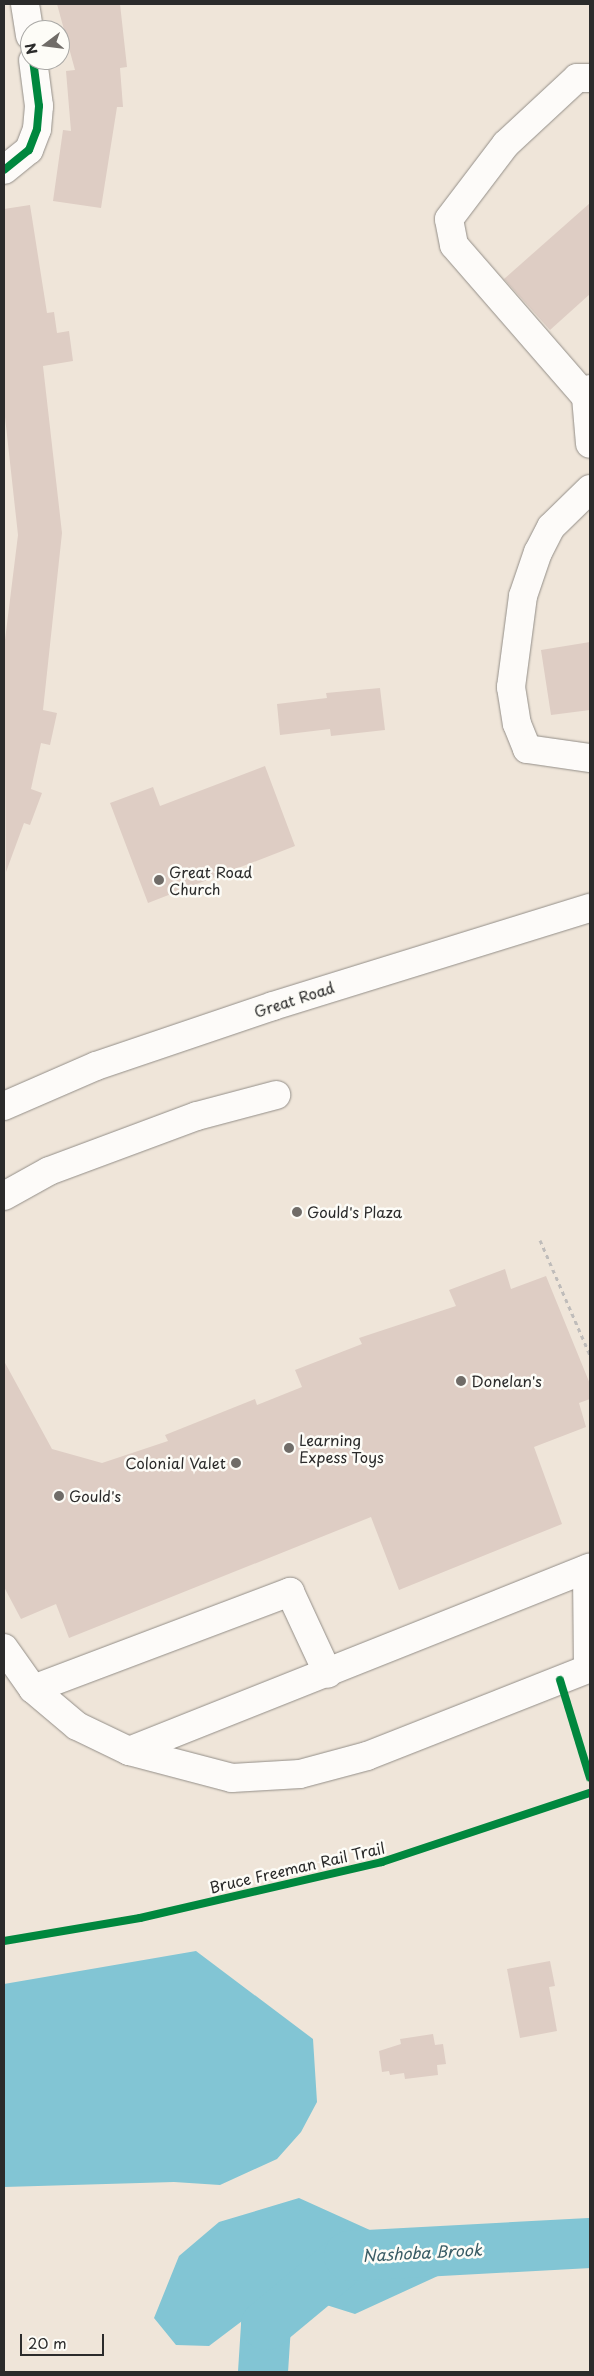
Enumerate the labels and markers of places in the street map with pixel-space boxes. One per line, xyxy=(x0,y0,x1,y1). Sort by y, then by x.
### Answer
place label: Great Road Church xyxy=(169,862,252,897)
marker: Great Road Church xyxy=(153,874,165,886)
place label: Gould's Plaza xyxy=(307,1203,403,1221)
marker: Gould's Plaza xyxy=(291,1206,303,1218)
place label: Donelan's xyxy=(471,1372,542,1390)
marker: Donelan's xyxy=(455,1375,467,1387)
place label: Learning Expess Toys xyxy=(299,1430,385,1465)
marker: Learning Expess Toys xyxy=(283,1442,295,1454)
place label: Colonial Valet xyxy=(125,1454,226,1472)
marker: Colonial Valet xyxy=(230,1457,242,1469)
place label: Gould's xyxy=(69,1487,121,1505)
marker: Gould's xyxy=(53,1490,65,1502)

